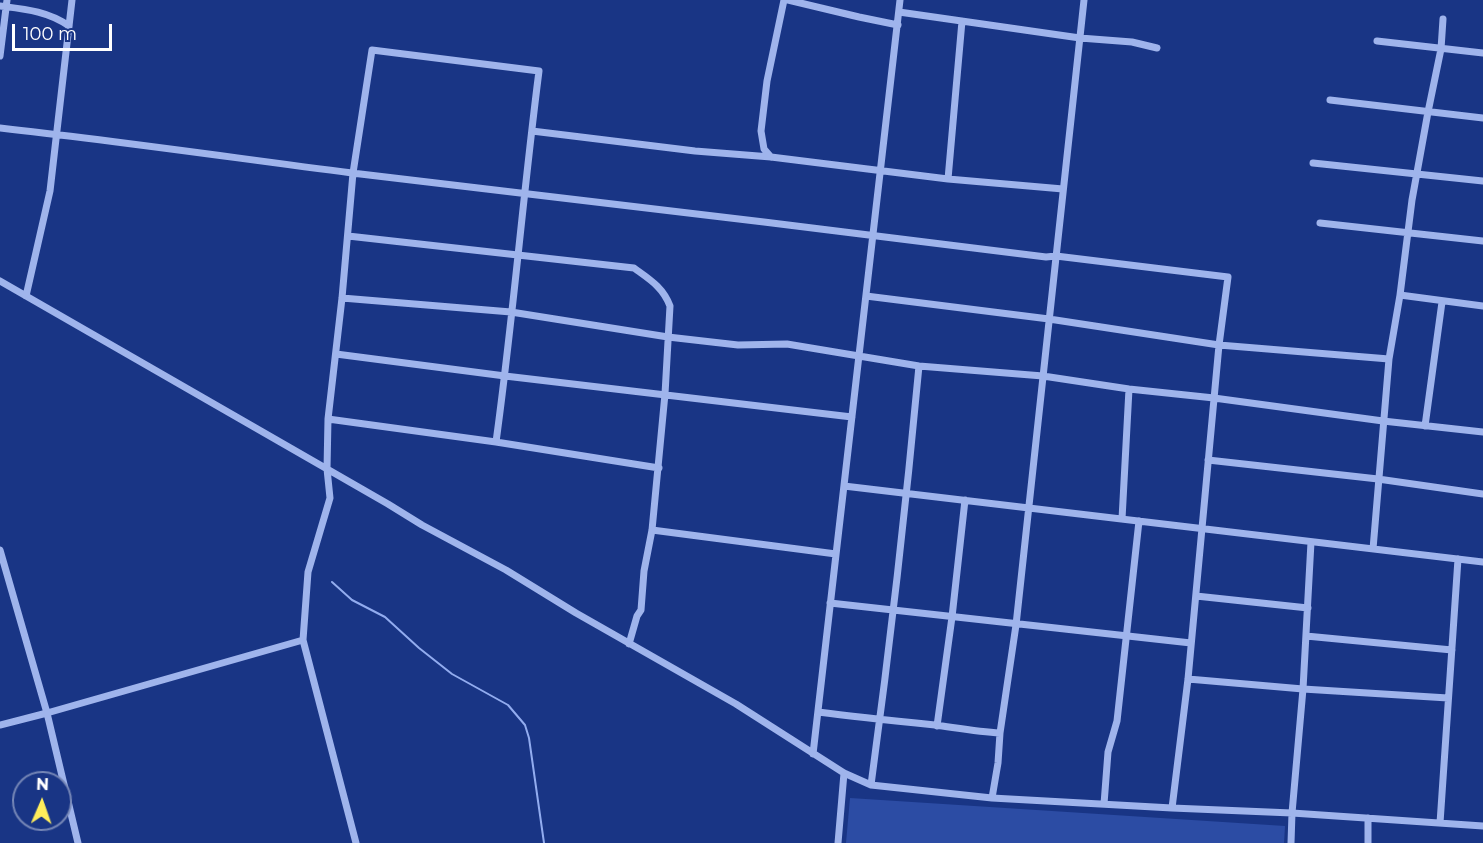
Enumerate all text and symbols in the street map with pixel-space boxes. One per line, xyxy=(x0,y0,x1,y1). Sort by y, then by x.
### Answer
scale bar xyxy=(15,12,116,50)
text: 100 m xyxy=(23,23,77,45)
north arrow xyxy=(12,771,72,831)
text: N xyxy=(36,775,49,794)

